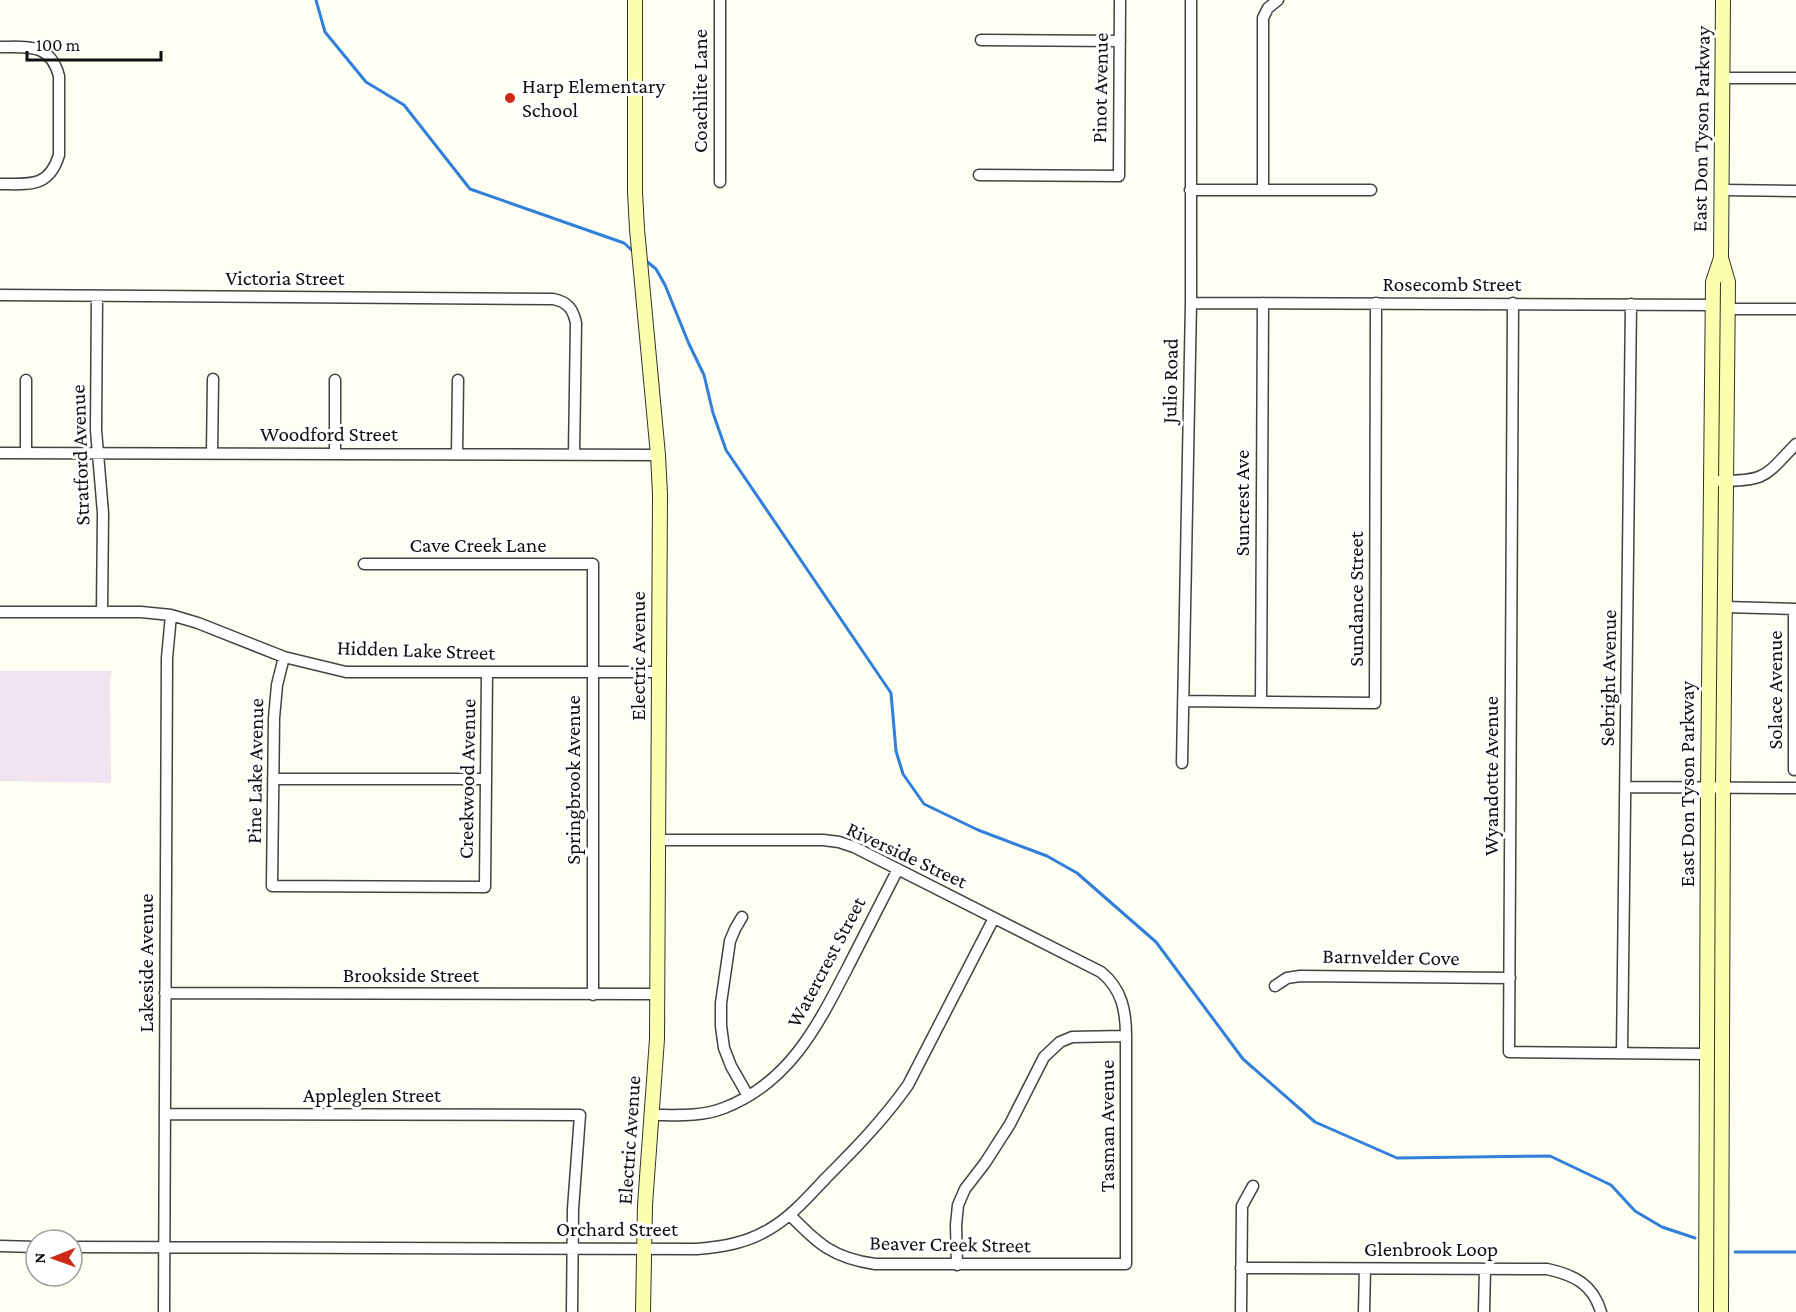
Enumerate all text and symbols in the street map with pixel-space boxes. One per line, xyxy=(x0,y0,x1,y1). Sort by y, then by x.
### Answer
scale bar xyxy=(27,24,160,62)
street label: East Don Tyson Parkway xyxy=(1687,25,1715,232)
street label: Coachlite Lane xyxy=(688,29,712,153)
street label: Pinot Avenue xyxy=(1087,33,1113,143)
text: 100 m xyxy=(36,35,81,55)
place label: Harp Elementary School xyxy=(522,74,666,122)
marker: Harp Elementary School xyxy=(503,91,517,105)
street label: Victoria Street xyxy=(226,266,345,290)
street label: Rosecomb Street xyxy=(1382,272,1523,296)
street label: Julio Road xyxy=(1157,338,1183,426)
street label: Stratford Avenue xyxy=(66,384,94,526)
street label: Woodford Street xyxy=(260,422,399,446)
street label: Suncrest Ave xyxy=(1230,450,1254,556)
street label: Sundance Street xyxy=(1344,530,1368,667)
street label: Cave Creek Lane xyxy=(409,533,547,557)
street label: Electric Avenue xyxy=(626,591,650,721)
street label: Sebright Avenue xyxy=(1595,609,1621,747)
street label: Solace Avenue xyxy=(1763,630,1787,750)
street label: Hidden Lake Street xyxy=(336,635,497,665)
street label: East Don Tyson Parkway xyxy=(1675,681,1699,887)
street label: Springbrook Avenue xyxy=(561,695,585,865)
street label: Wyandotte Avenue xyxy=(1479,696,1503,856)
street label: Pine Lake Avenue xyxy=(242,698,268,844)
street label: Creekwood Avenue xyxy=(454,699,480,859)
street label: Riverside Street xyxy=(843,817,972,894)
street label: Watercrest Street xyxy=(782,892,871,1031)
street label: Lakeside Avenue xyxy=(134,893,158,1033)
street label: Barnvelder Cove xyxy=(1322,944,1460,970)
street label: Brookside Street xyxy=(343,963,480,987)
street label: Tasman Avenue xyxy=(1095,1060,1119,1192)
street label: Electric Avenue xyxy=(613,1075,645,1205)
street label: Appleglen Street xyxy=(303,1083,442,1107)
street label: Orchard Street xyxy=(556,1217,679,1241)
north arrow xyxy=(24,1228,84,1288)
street label: Beaver Creek Street xyxy=(869,1231,1032,1257)
street label: Glenbrook Loop xyxy=(1364,1237,1498,1261)
text: N xyxy=(31,1253,48,1264)

